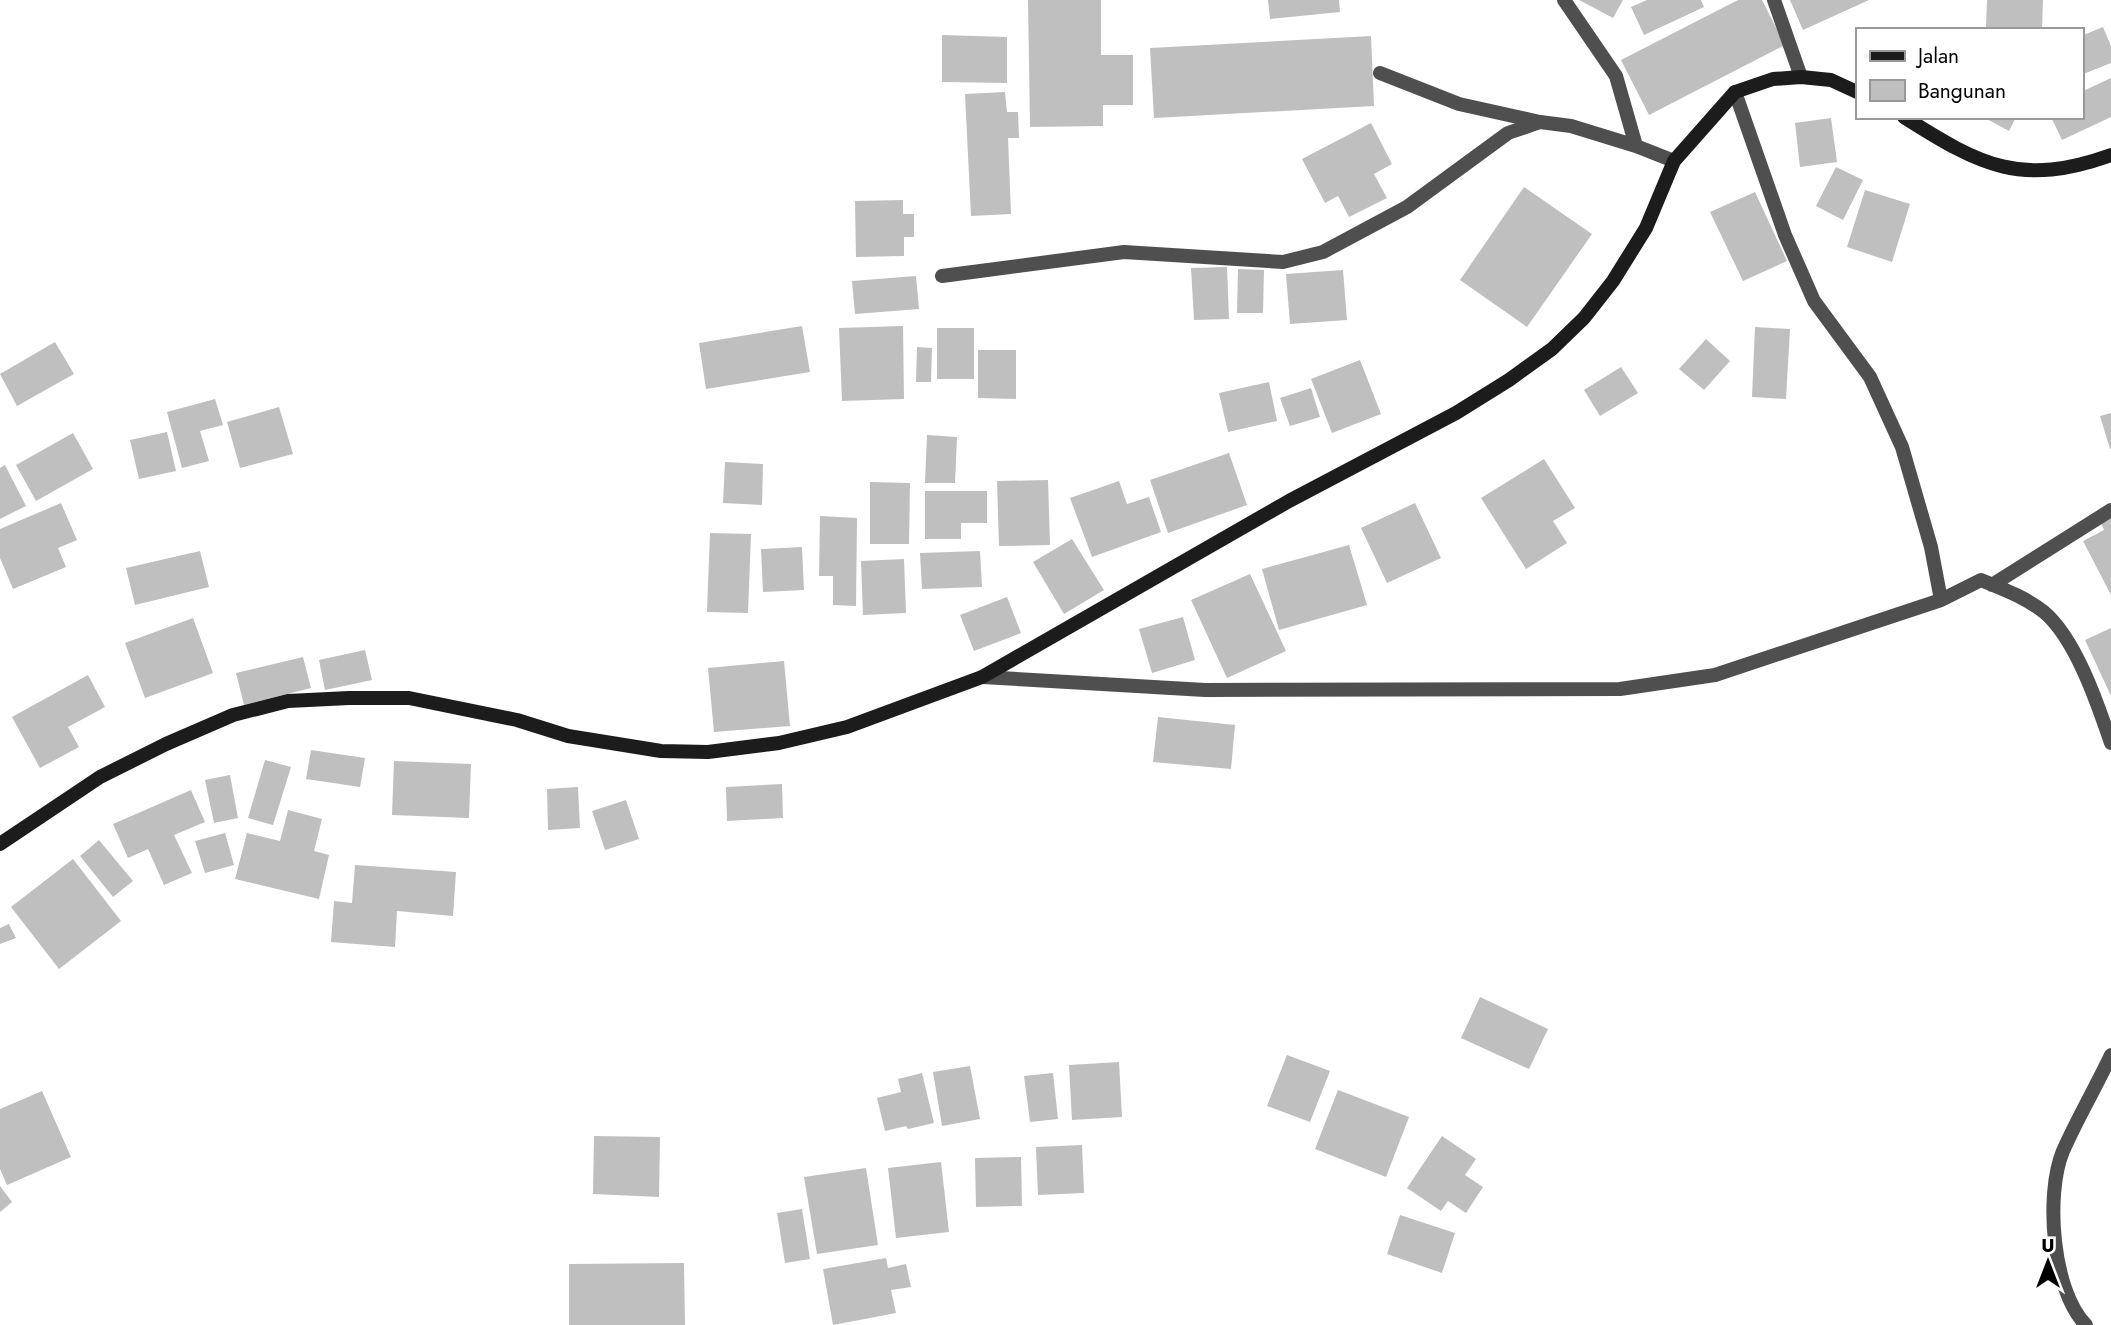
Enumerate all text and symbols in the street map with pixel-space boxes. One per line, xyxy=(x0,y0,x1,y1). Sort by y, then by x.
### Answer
legend xyxy=(1856,28,2083,119)
text: Jalan xyxy=(1915,41,1959,71)
text: Bangunan xyxy=(1918,76,2006,106)
north arrow xyxy=(2013,1227,2083,1297)
text: U xyxy=(2041,1232,2055,1259)

